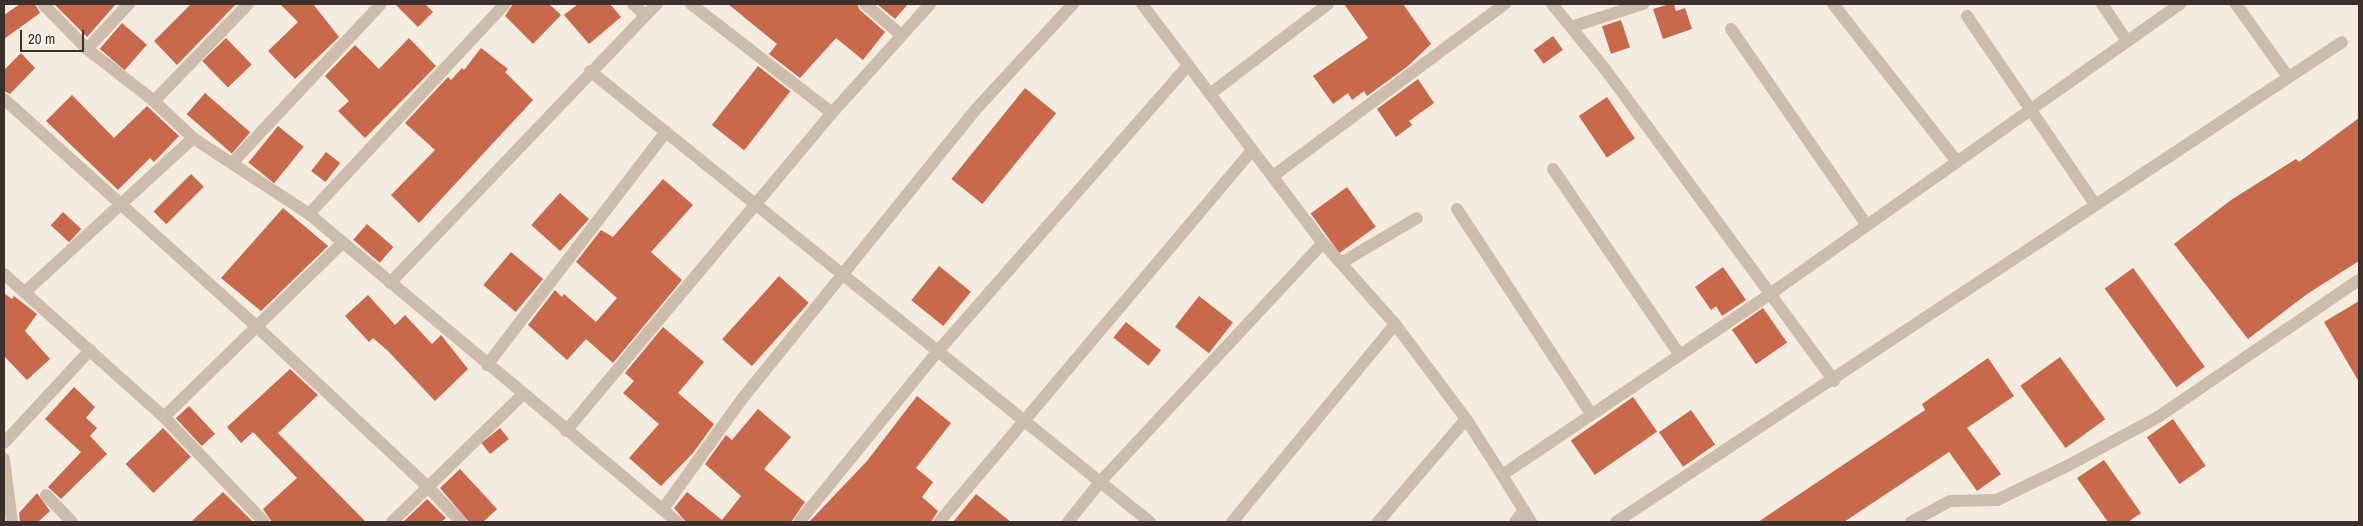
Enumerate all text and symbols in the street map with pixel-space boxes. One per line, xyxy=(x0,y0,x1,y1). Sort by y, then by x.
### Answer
scale bar xyxy=(22,20,86,52)
text: 20 m xyxy=(28,28,55,49)

